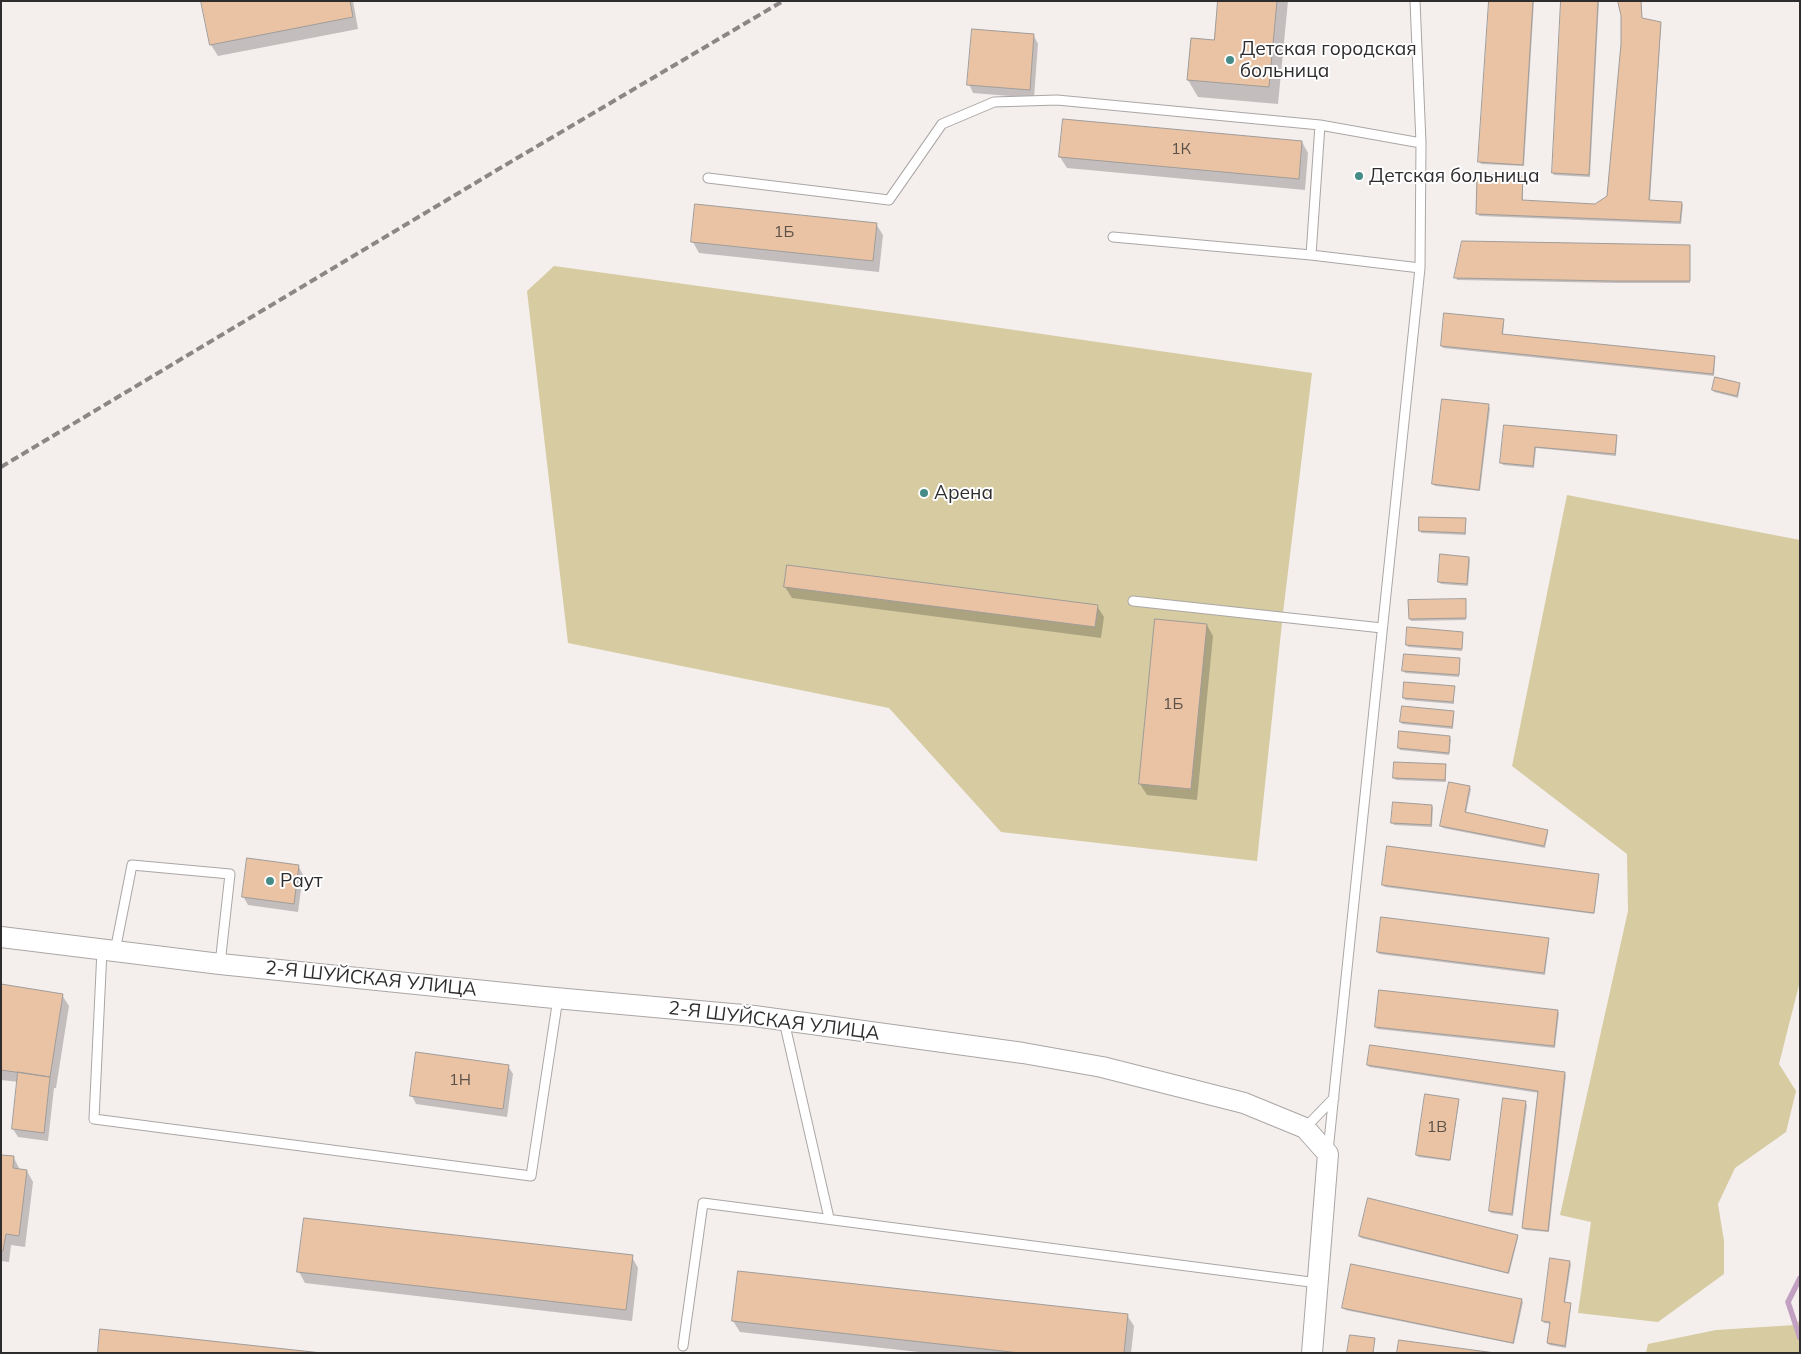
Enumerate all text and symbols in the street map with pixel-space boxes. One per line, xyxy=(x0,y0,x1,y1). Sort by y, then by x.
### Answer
place label: Детская городская больница xyxy=(1240,38,1417,82)
marker: Детская городская больница xyxy=(1224,54,1236,66)
house number: 1К xyxy=(1171,139,1191,159)
place label: Детская больница xyxy=(1369,165,1540,187)
marker: Детская больница xyxy=(1353,170,1365,182)
house number: 1Б xyxy=(774,222,794,242)
place label: Арена xyxy=(934,482,993,504)
marker: Арена xyxy=(918,487,930,499)
house number: 1Б xyxy=(1163,694,1183,714)
place label: Раут xyxy=(280,870,323,892)
marker: Раут xyxy=(264,875,276,887)
street label: 2-Я ШУЙСКАЯ УЛИЦА xyxy=(264,957,478,1001)
street label: 2-Я ШУЙСКАЯ УЛИЦА xyxy=(667,997,881,1045)
house number: 1Н xyxy=(449,1070,471,1090)
house number: 1В xyxy=(1427,1117,1447,1137)

